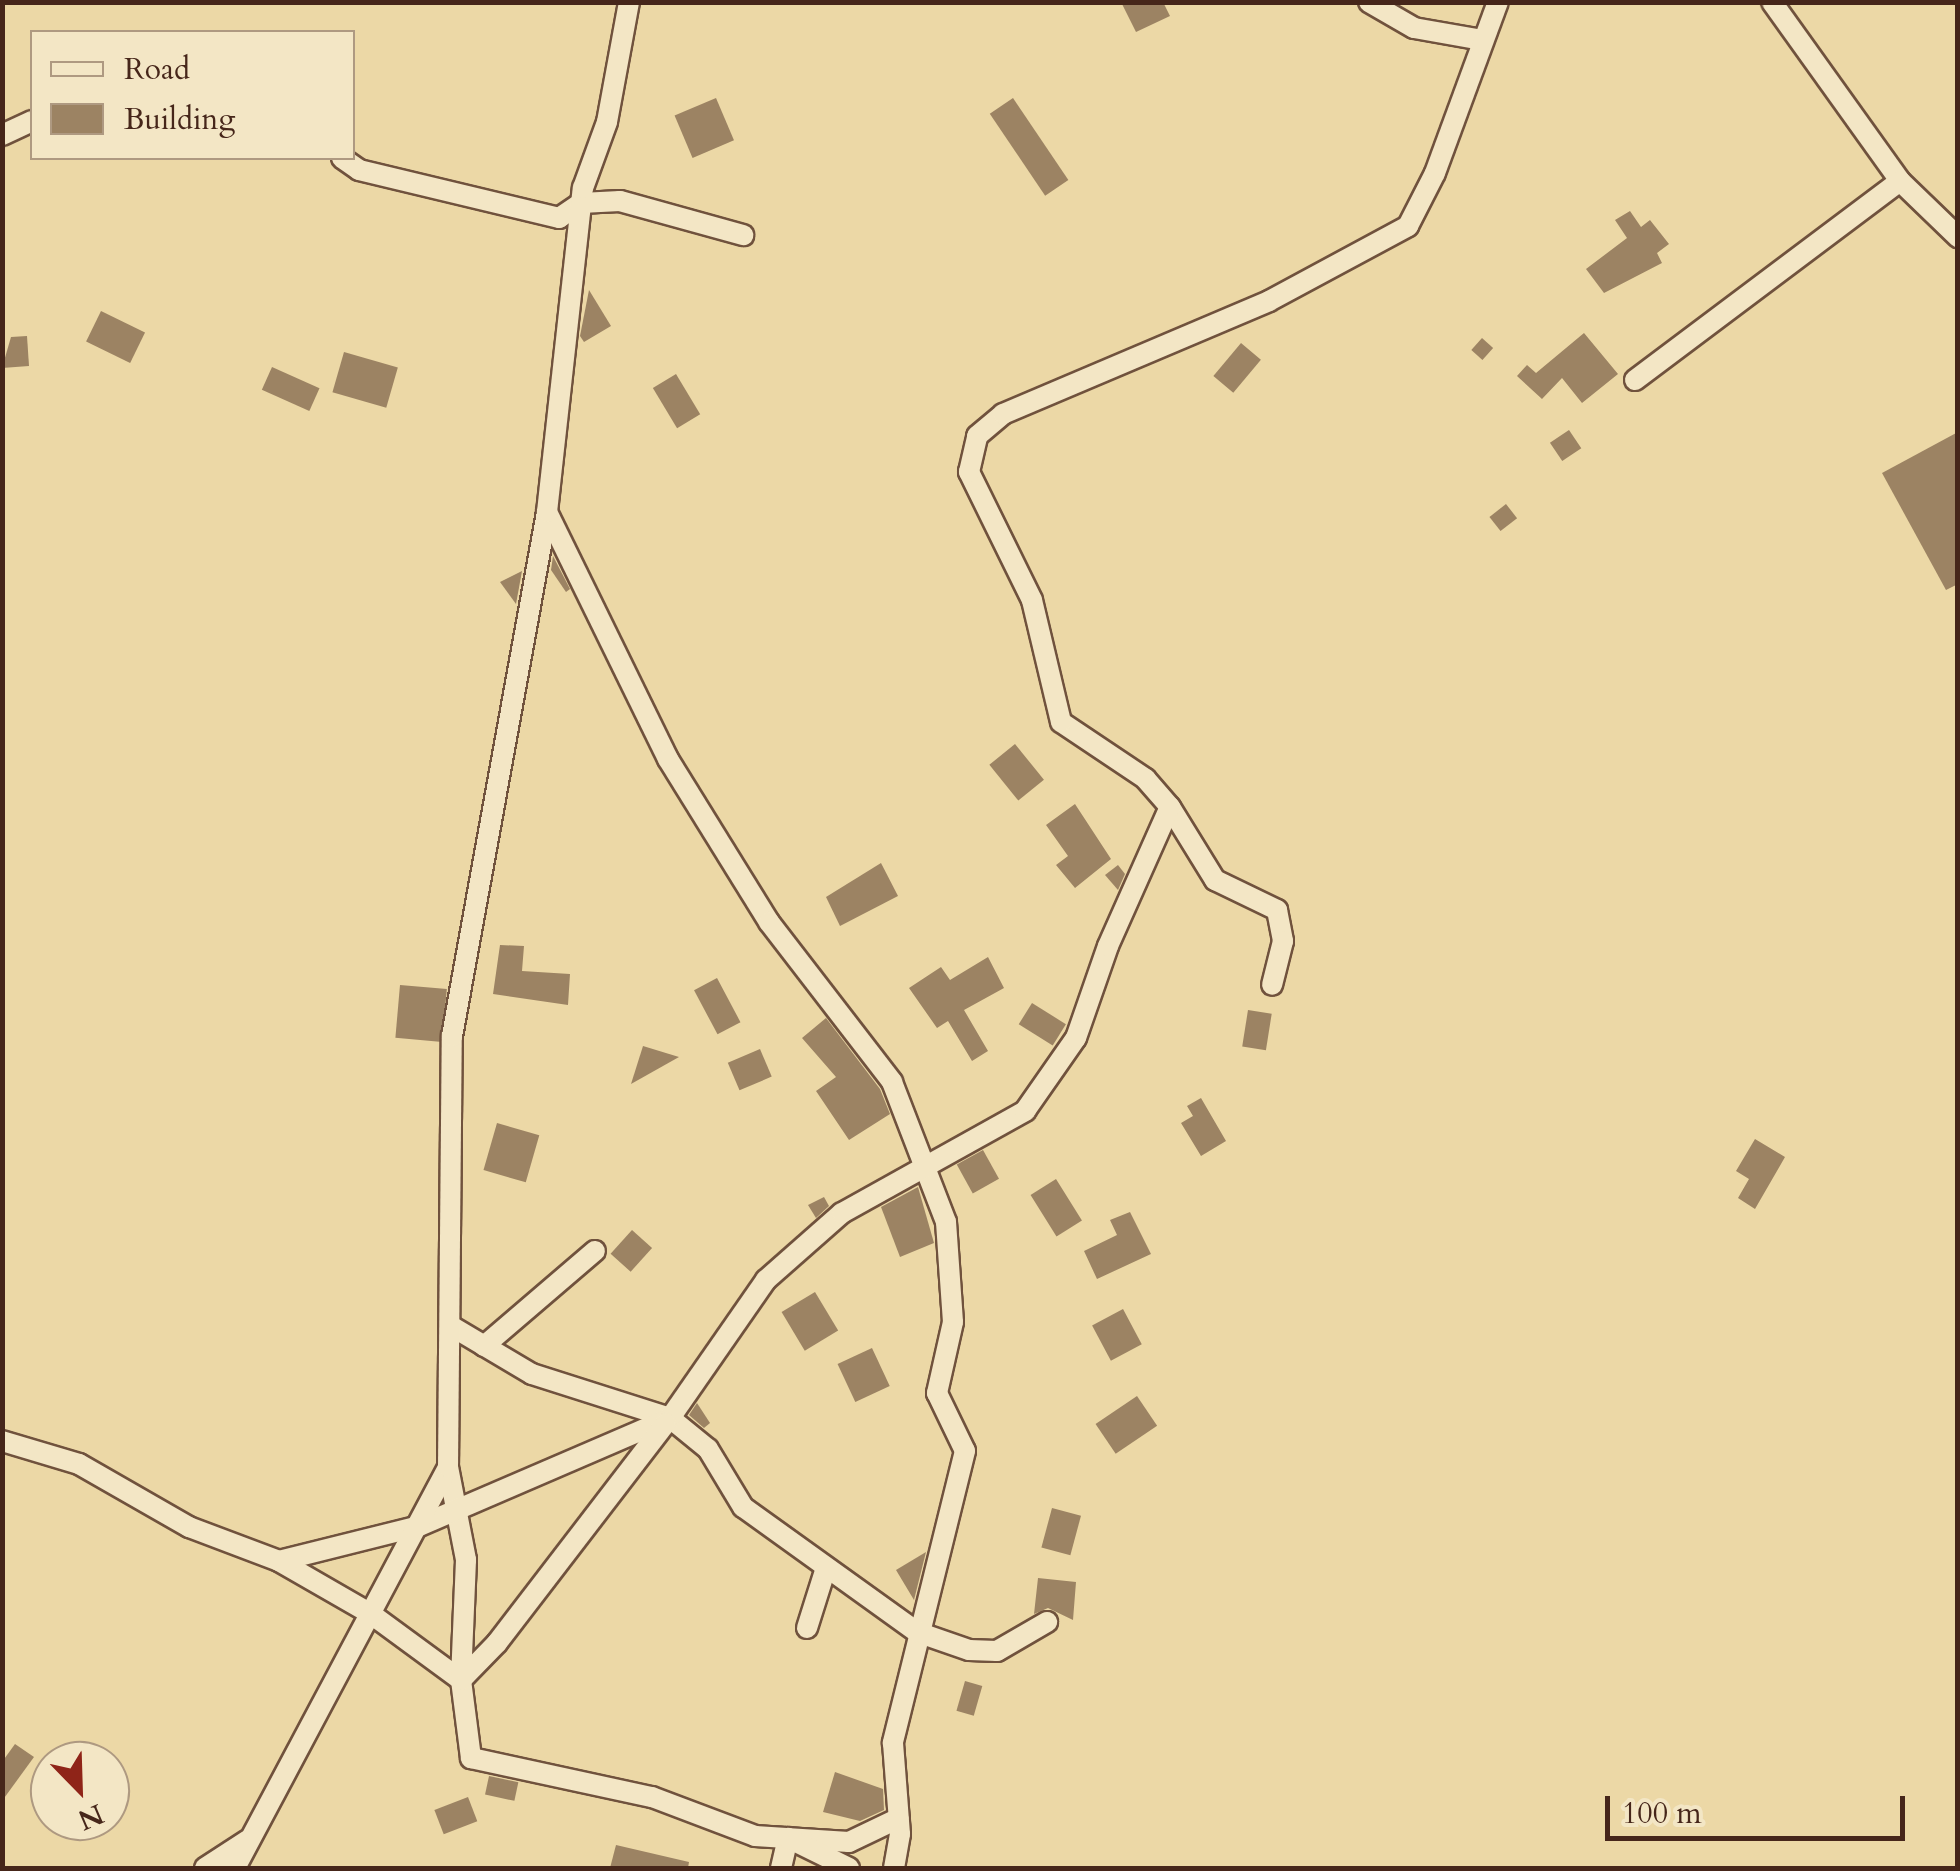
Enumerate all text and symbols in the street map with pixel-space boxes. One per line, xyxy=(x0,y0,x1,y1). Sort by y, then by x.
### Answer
legend xyxy=(30,30,355,160)
text: Road xyxy=(124,49,190,90)
text: Building xyxy=(124,99,235,140)
north arrow xyxy=(30,1741,130,1841)
scale bar xyxy=(1610,1776,1910,1838)
text: 100 m xyxy=(1622,1793,1702,1834)
text: N xyxy=(72,1795,110,1839)

